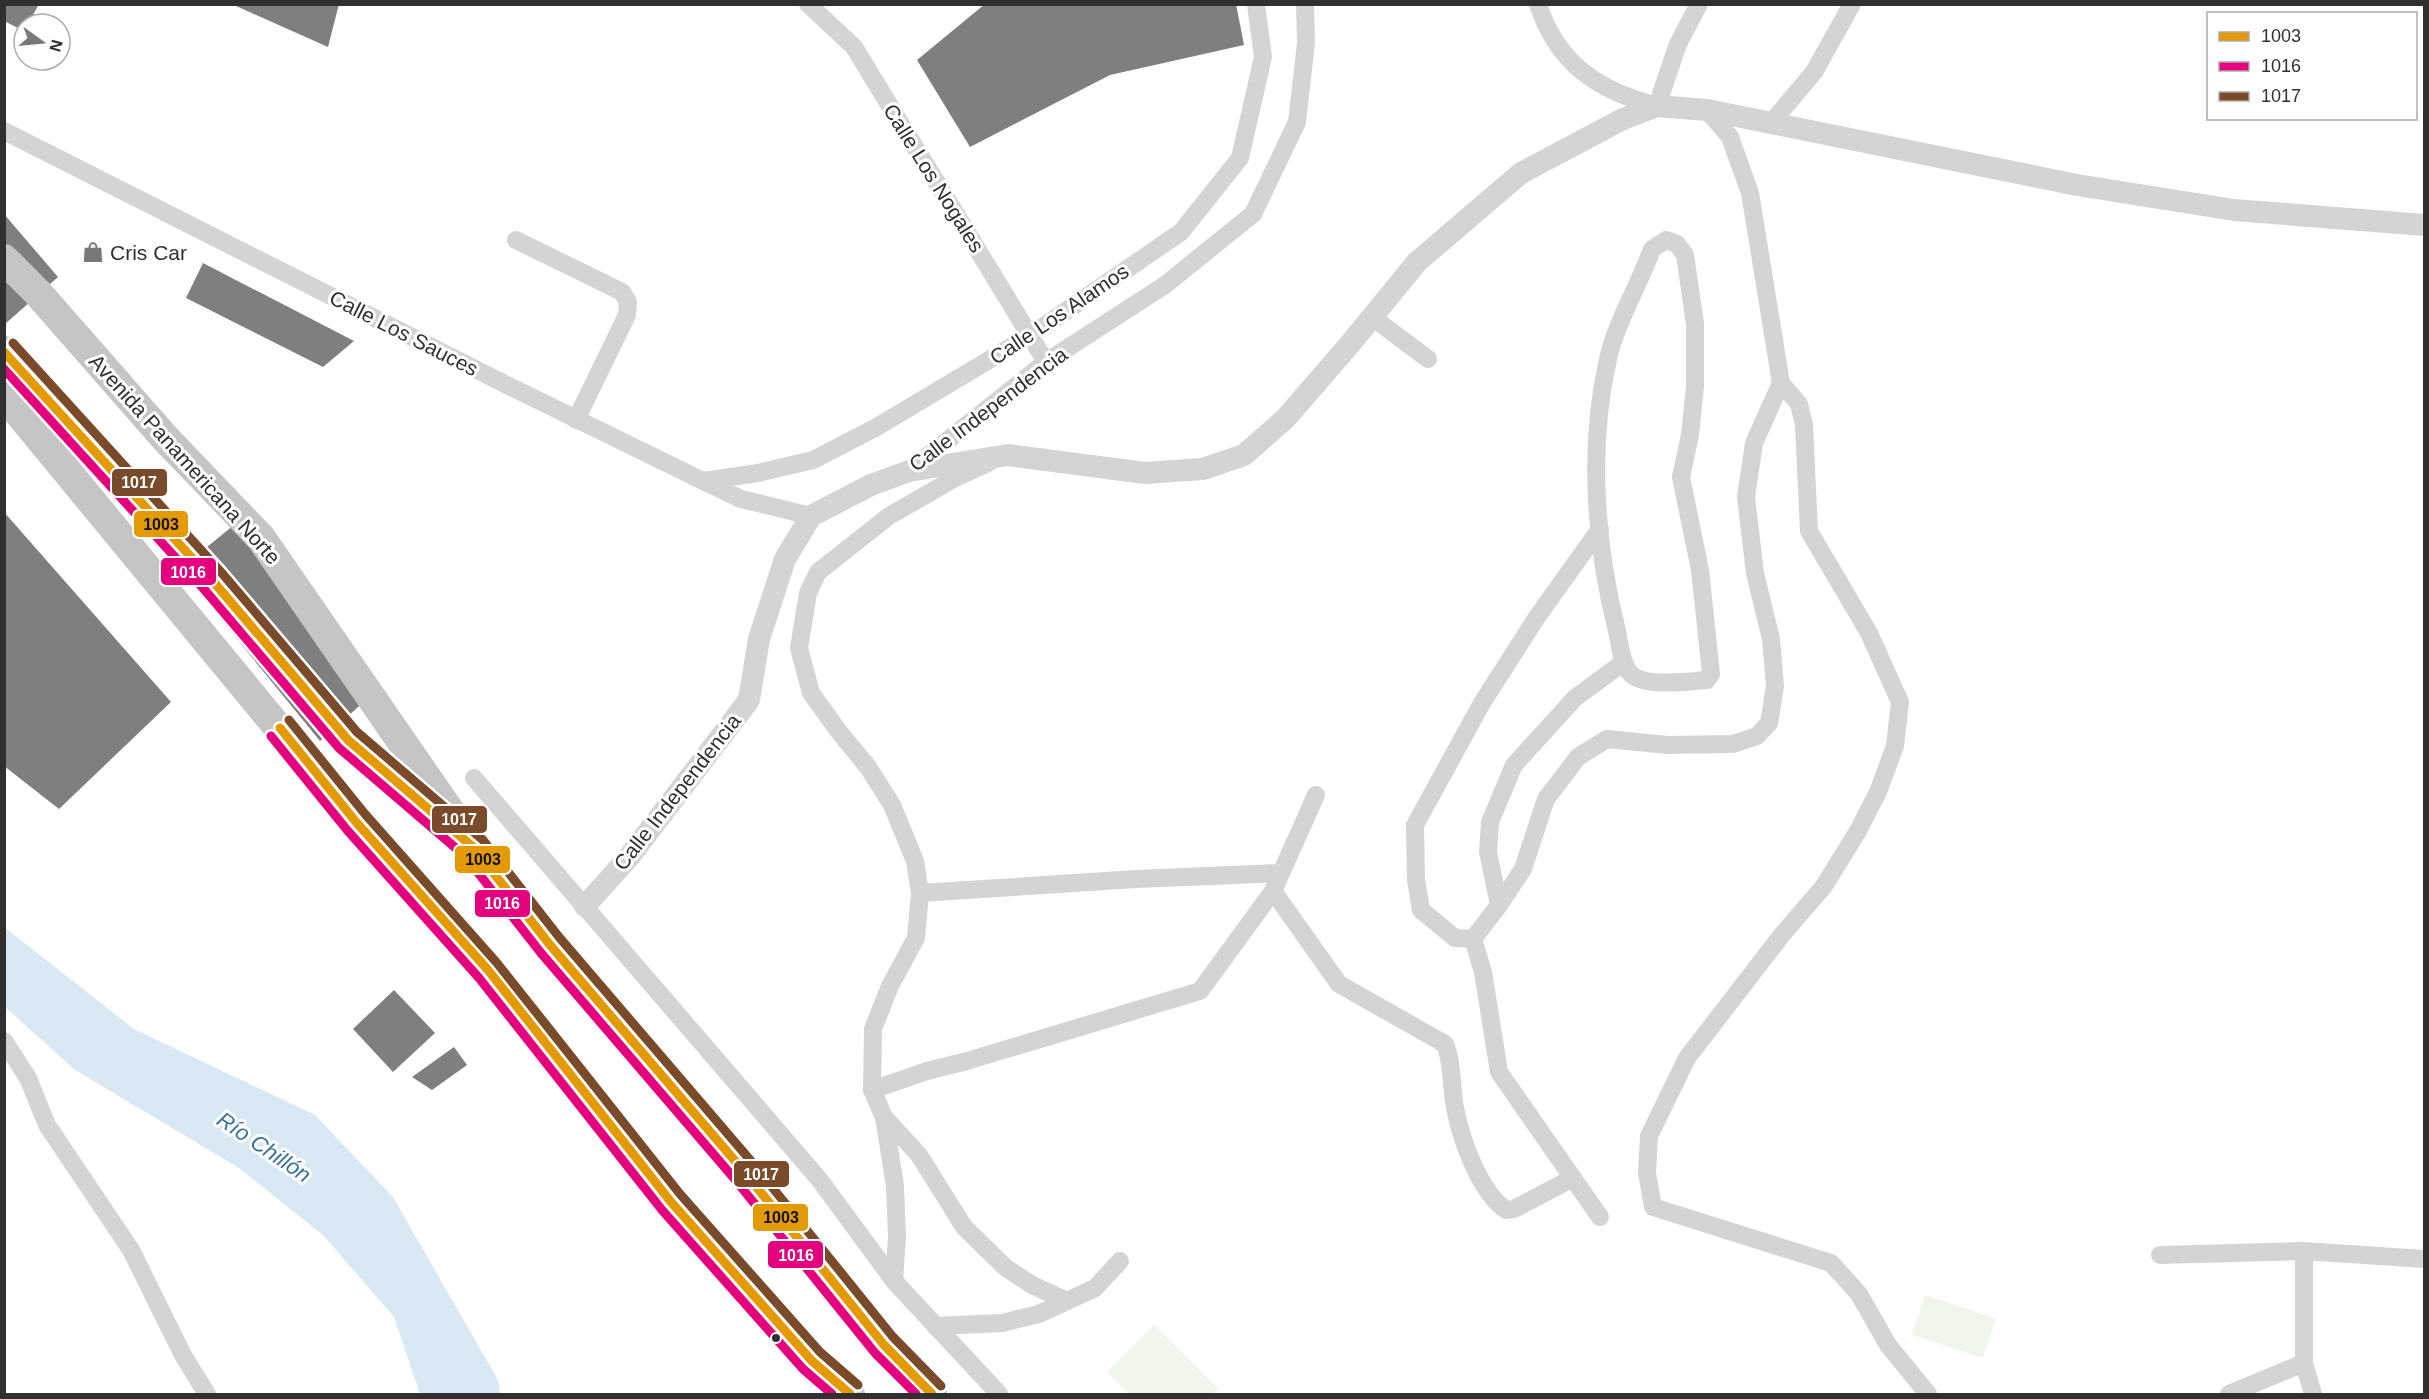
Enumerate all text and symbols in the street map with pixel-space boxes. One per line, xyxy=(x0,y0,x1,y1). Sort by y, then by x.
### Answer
north arrow xyxy=(12,12,72,72)
legend xyxy=(2207,12,2417,120)
text: 1003 xyxy=(2261,26,2301,46)
text: N xyxy=(46,38,66,54)
text: 1016 xyxy=(2261,56,2301,76)
text: 1017 xyxy=(2261,86,2301,106)
street label: Calle Los Nogales xyxy=(879,100,989,256)
shop icon: Cris Car xyxy=(81,240,105,264)
place label: Cris Car xyxy=(110,241,187,264)
street label: Calle Los Alamos xyxy=(985,259,1133,369)
street label: Calle Los Sauces xyxy=(326,286,482,380)
street label: Calle Independencia xyxy=(905,342,1072,476)
street label: Avenida Panamericana Norte xyxy=(85,350,285,568)
line badge: 1017 xyxy=(111,468,168,497)
text: 1017 xyxy=(121,474,157,491)
line badge: 1003 xyxy=(133,510,189,538)
text: 1003 xyxy=(143,516,179,533)
line badge: 1016 xyxy=(160,557,217,586)
text: 1016 xyxy=(170,564,206,581)
street label: Calle Independencia xyxy=(609,709,745,875)
line badge: 1017 xyxy=(431,805,488,834)
text: 1017 xyxy=(441,811,477,828)
line badge: 1003 xyxy=(454,845,511,874)
text: 1003 xyxy=(465,851,501,868)
line badge: 1016 xyxy=(474,889,531,918)
text: 1016 xyxy=(484,895,520,912)
water label: Río Chillón xyxy=(212,1107,316,1187)
line badge: 1017 xyxy=(733,1160,790,1188)
text: 1017 xyxy=(743,1166,779,1183)
line badge: 1003 xyxy=(752,1203,809,1232)
text: 1003 xyxy=(763,1209,799,1226)
line badge: 1016 xyxy=(767,1240,824,1269)
text: 1016 xyxy=(778,1247,814,1264)
unlabelled marker xyxy=(770,1332,782,1344)

